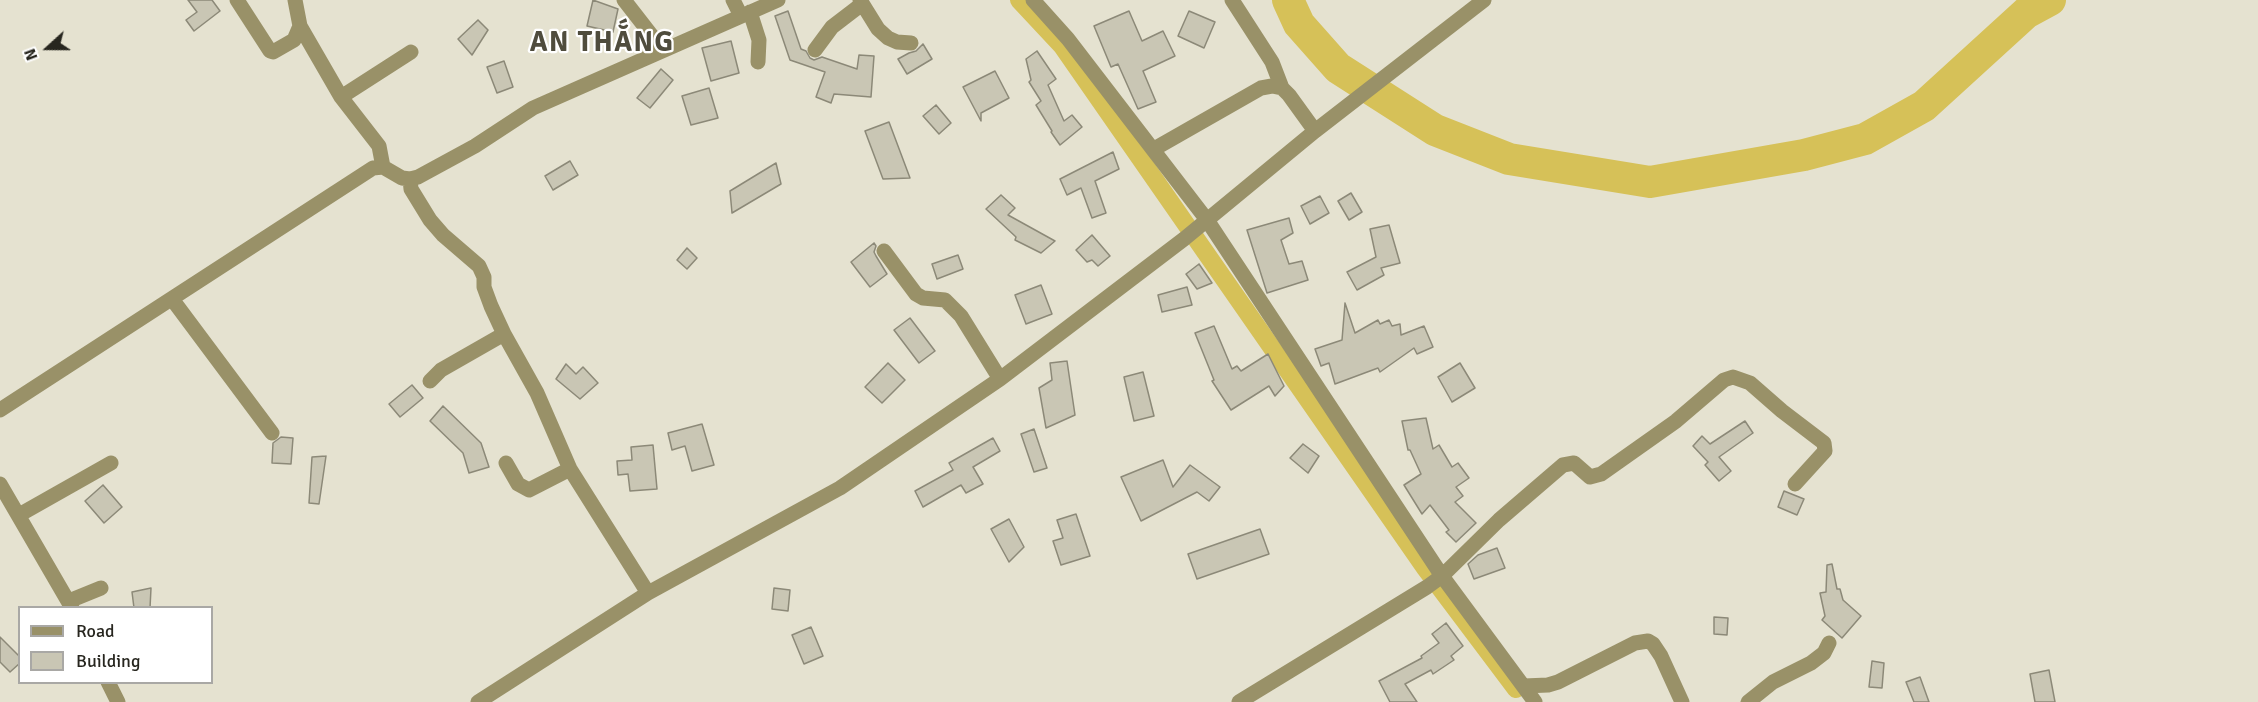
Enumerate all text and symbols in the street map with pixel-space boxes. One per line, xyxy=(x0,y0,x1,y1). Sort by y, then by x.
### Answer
north arrow xyxy=(18,18,78,78)
district label: AN THẮNG xyxy=(530,27,674,61)
text: N xyxy=(20,46,43,63)
legend xyxy=(18,606,213,684)
text: Road xyxy=(76,620,115,642)
text: Building xyxy=(76,650,140,672)

